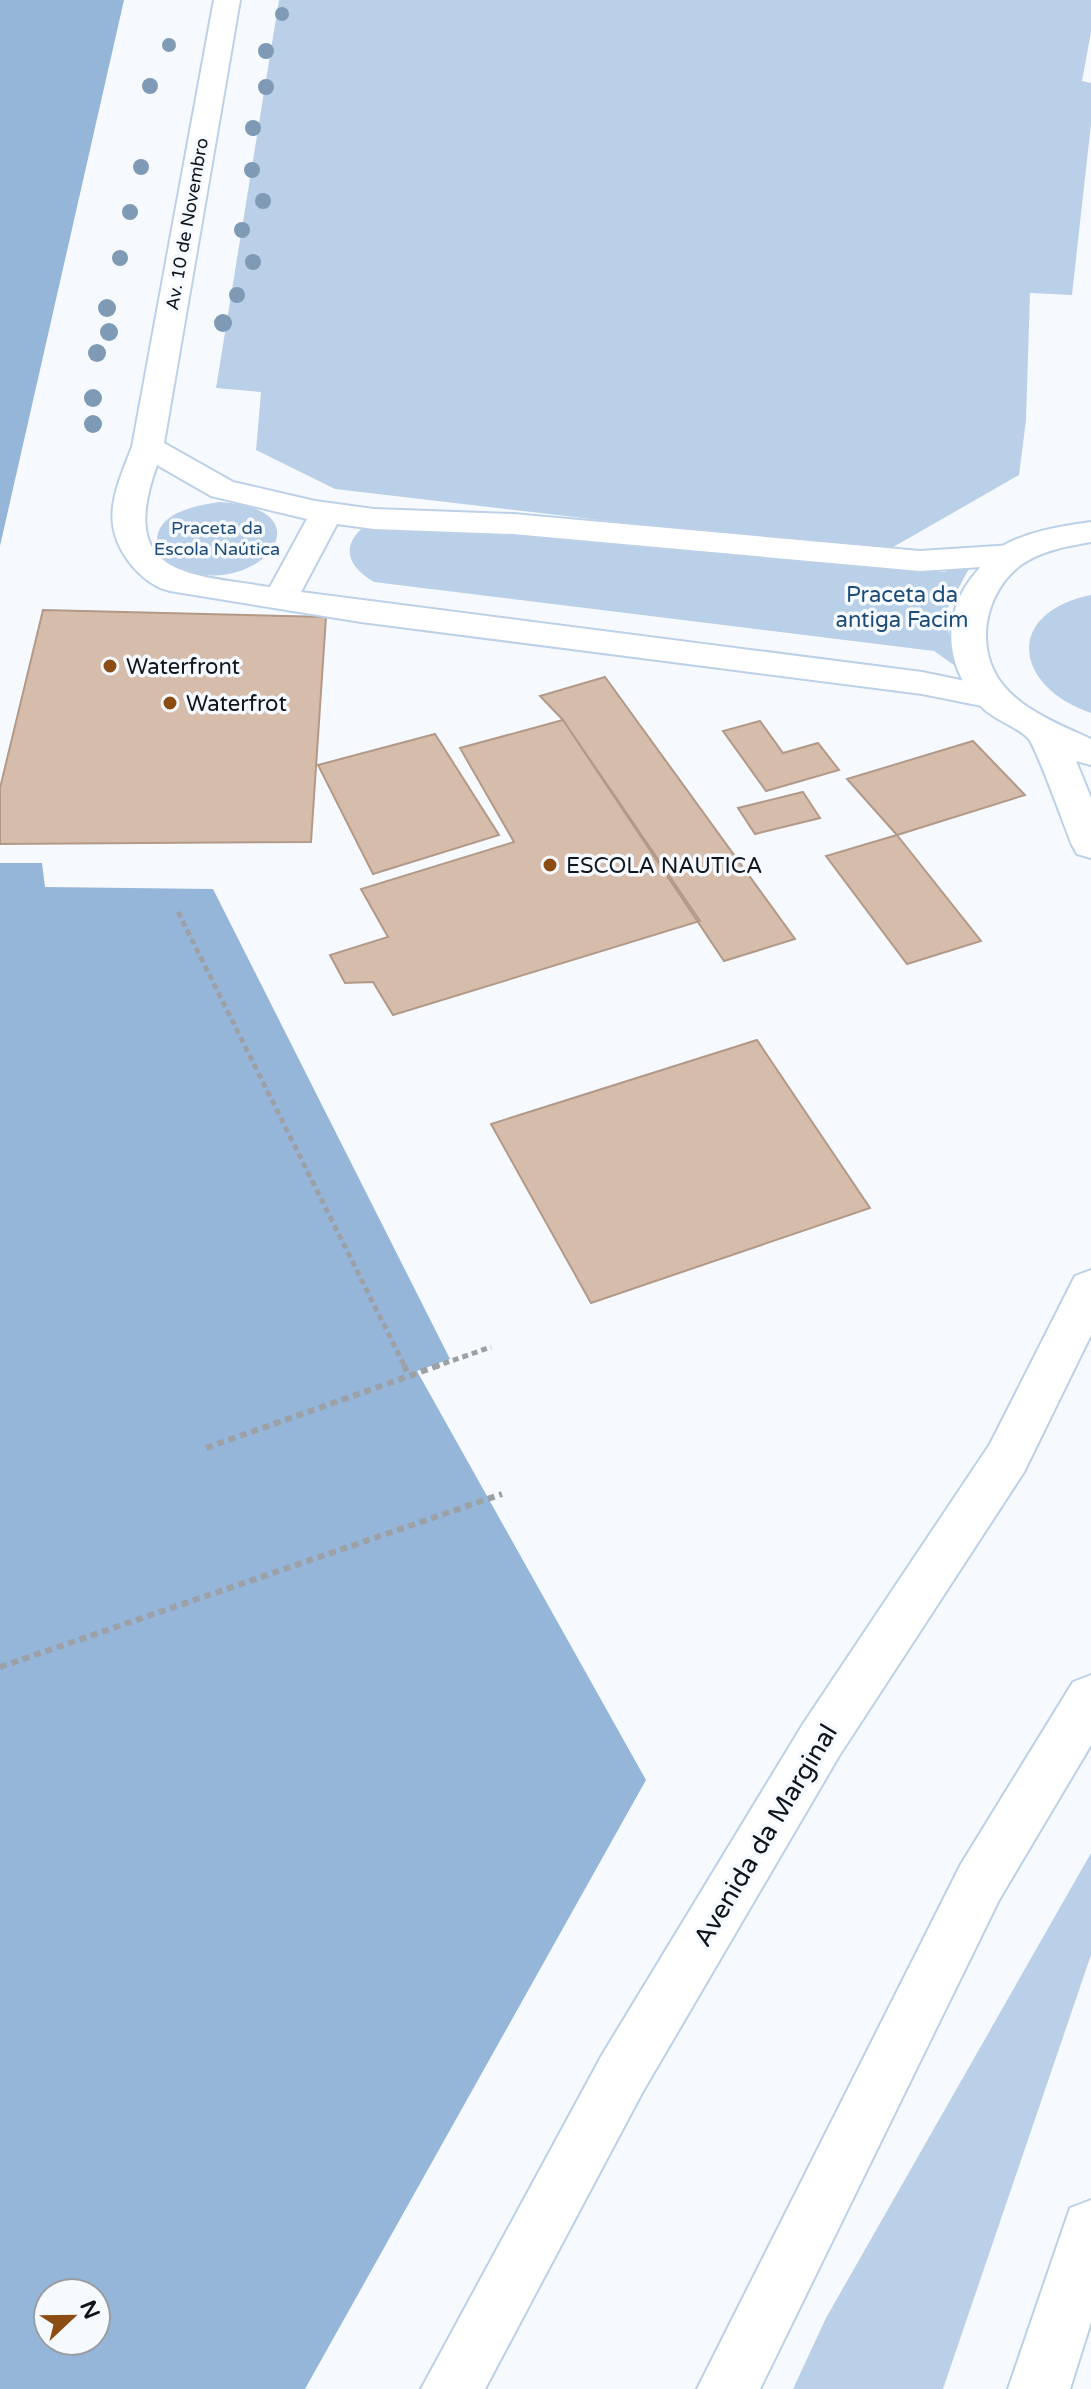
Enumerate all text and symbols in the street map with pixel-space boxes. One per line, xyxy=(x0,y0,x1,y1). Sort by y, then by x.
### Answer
street label: Av. 10 de Novembro xyxy=(161,136,213,312)
park label: Praceta da Escola Naútica xyxy=(154,517,280,560)
park label: Praceta da antiga Facim xyxy=(836,582,968,633)
place label: Waterfront xyxy=(126,654,240,680)
marker: Waterfront xyxy=(101,657,119,675)
place label: Waterfrot xyxy=(186,691,287,717)
marker: Waterfrot xyxy=(161,694,179,712)
place label: ESCOLA NAUTICA xyxy=(566,853,762,879)
marker: ESCOLA NAUTICA xyxy=(541,856,559,874)
street label: Avenida da Marginal xyxy=(687,1719,844,1952)
north arrow xyxy=(32,2277,112,2357)
text: N xyxy=(74,2297,105,2323)

